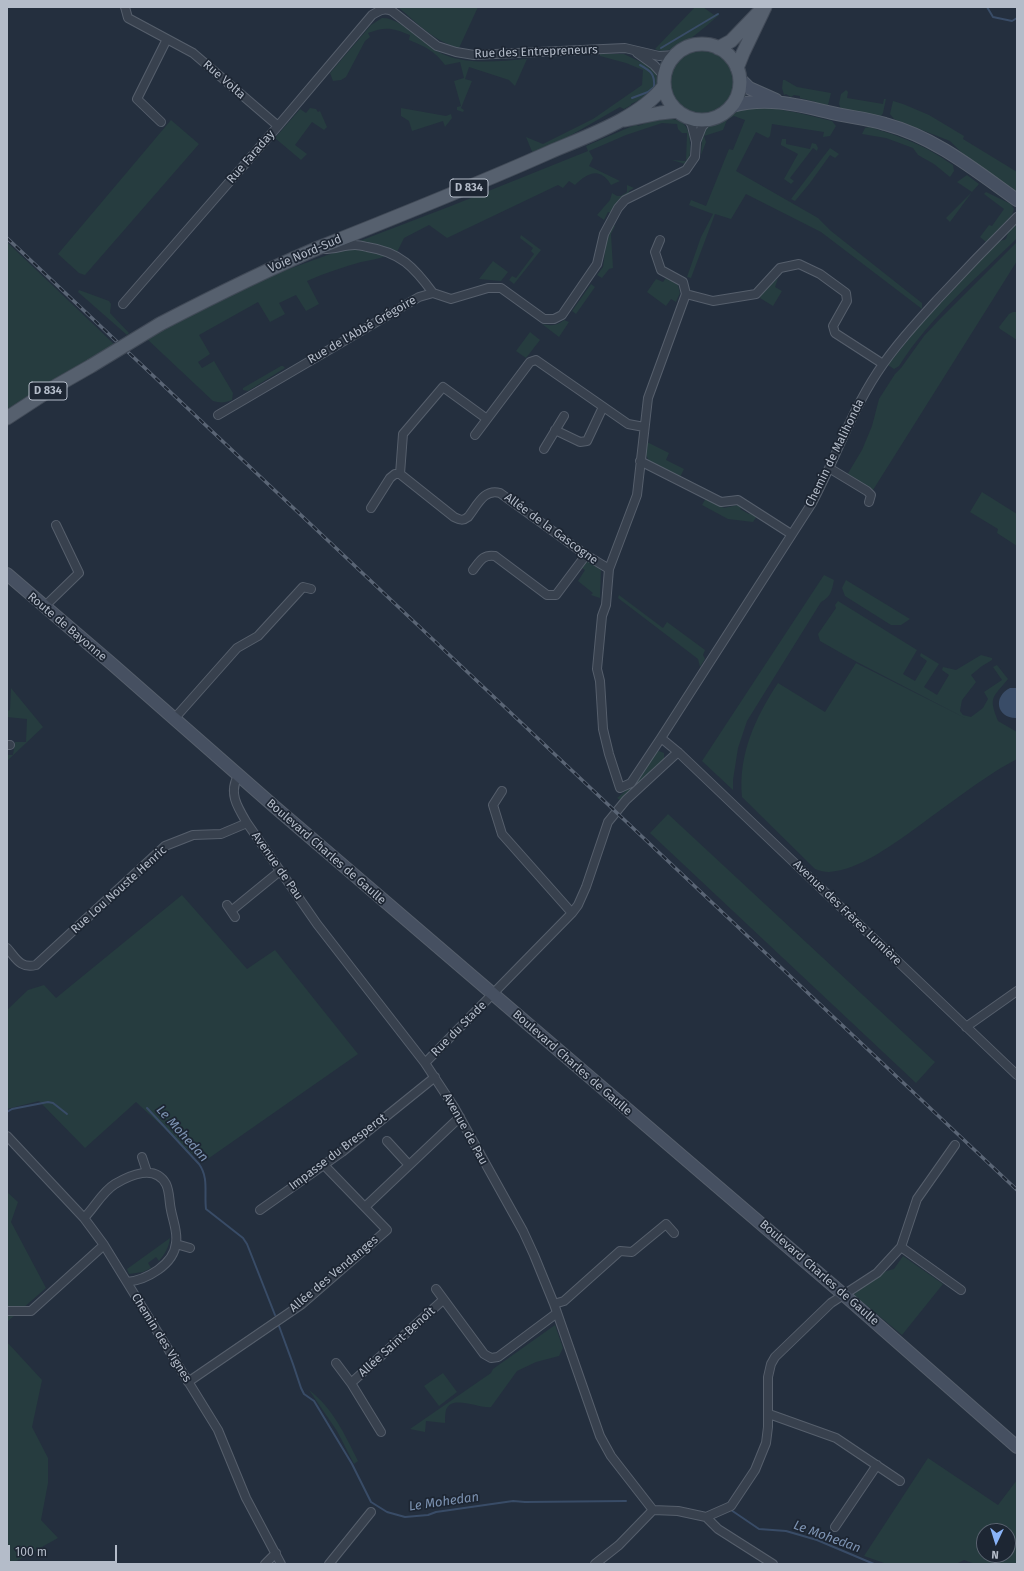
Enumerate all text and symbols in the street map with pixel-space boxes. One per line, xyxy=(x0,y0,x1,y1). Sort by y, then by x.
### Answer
street label: Rue des Entrepreneurs xyxy=(474,43,598,61)
street label: Rue Volta xyxy=(200,58,248,102)
street label: Rue Faraday xyxy=(224,127,278,187)
road number: D 834 xyxy=(450,179,488,197)
street label: Voie Nord-Sud xyxy=(266,232,344,276)
street label: Rue de l'Abbé Grégoire xyxy=(305,293,419,367)
road number: D 834 xyxy=(29,382,67,400)
street label: Chemin de Malihonda xyxy=(803,397,867,509)
street label: Allée de la Gascogne xyxy=(501,490,601,568)
street label: Route de Bayonne xyxy=(24,590,110,664)
street label: Boulevard Charles de Gaulle xyxy=(263,796,389,908)
street label: Avenue de Pau xyxy=(248,829,306,903)
street label: Rue Lou Nouste Henric xyxy=(68,843,170,937)
street label: Avenue des Frères Lumière xyxy=(790,857,904,969)
street label: Rue du Stade xyxy=(428,998,490,1060)
street label: Boulevard Charles de Gaulle xyxy=(509,1007,635,1119)
street label: Avenue de Pau xyxy=(439,1091,491,1167)
water label: Le Mohedan xyxy=(153,1103,211,1165)
street label: Impasse du Bresperot xyxy=(286,1111,390,1193)
street label: Boulevard Charles de Gaulle xyxy=(756,1217,882,1329)
street label: Allée des Vendanges xyxy=(287,1233,381,1315)
street label: Chemin des Vignes xyxy=(128,1291,194,1385)
street label: Allée Saint-Benoît xyxy=(356,1304,438,1380)
water label: Le Mohedan xyxy=(408,1489,480,1515)
water label: Le Mohedan xyxy=(791,1518,863,1556)
north arrow xyxy=(976,1523,1016,1563)
scale bar xyxy=(10,1537,119,1563)
text: 100 m xyxy=(15,1545,47,1559)
text: N xyxy=(991,1548,999,1561)

